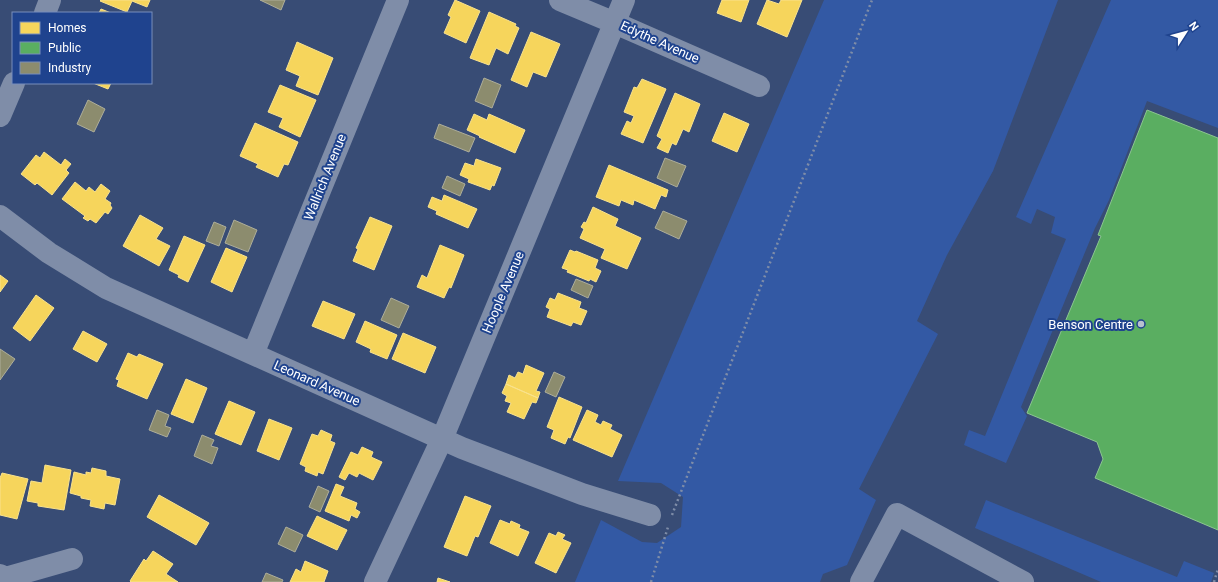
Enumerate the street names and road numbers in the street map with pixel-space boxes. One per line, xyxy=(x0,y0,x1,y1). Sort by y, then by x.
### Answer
street label: Edythe Avenue xyxy=(618,18,702,66)
street label: Wallrich Avenue xyxy=(301,131,349,222)
street label: Hoople Avenue xyxy=(479,249,527,335)
street label: Leonard Avenue xyxy=(272,357,363,409)

